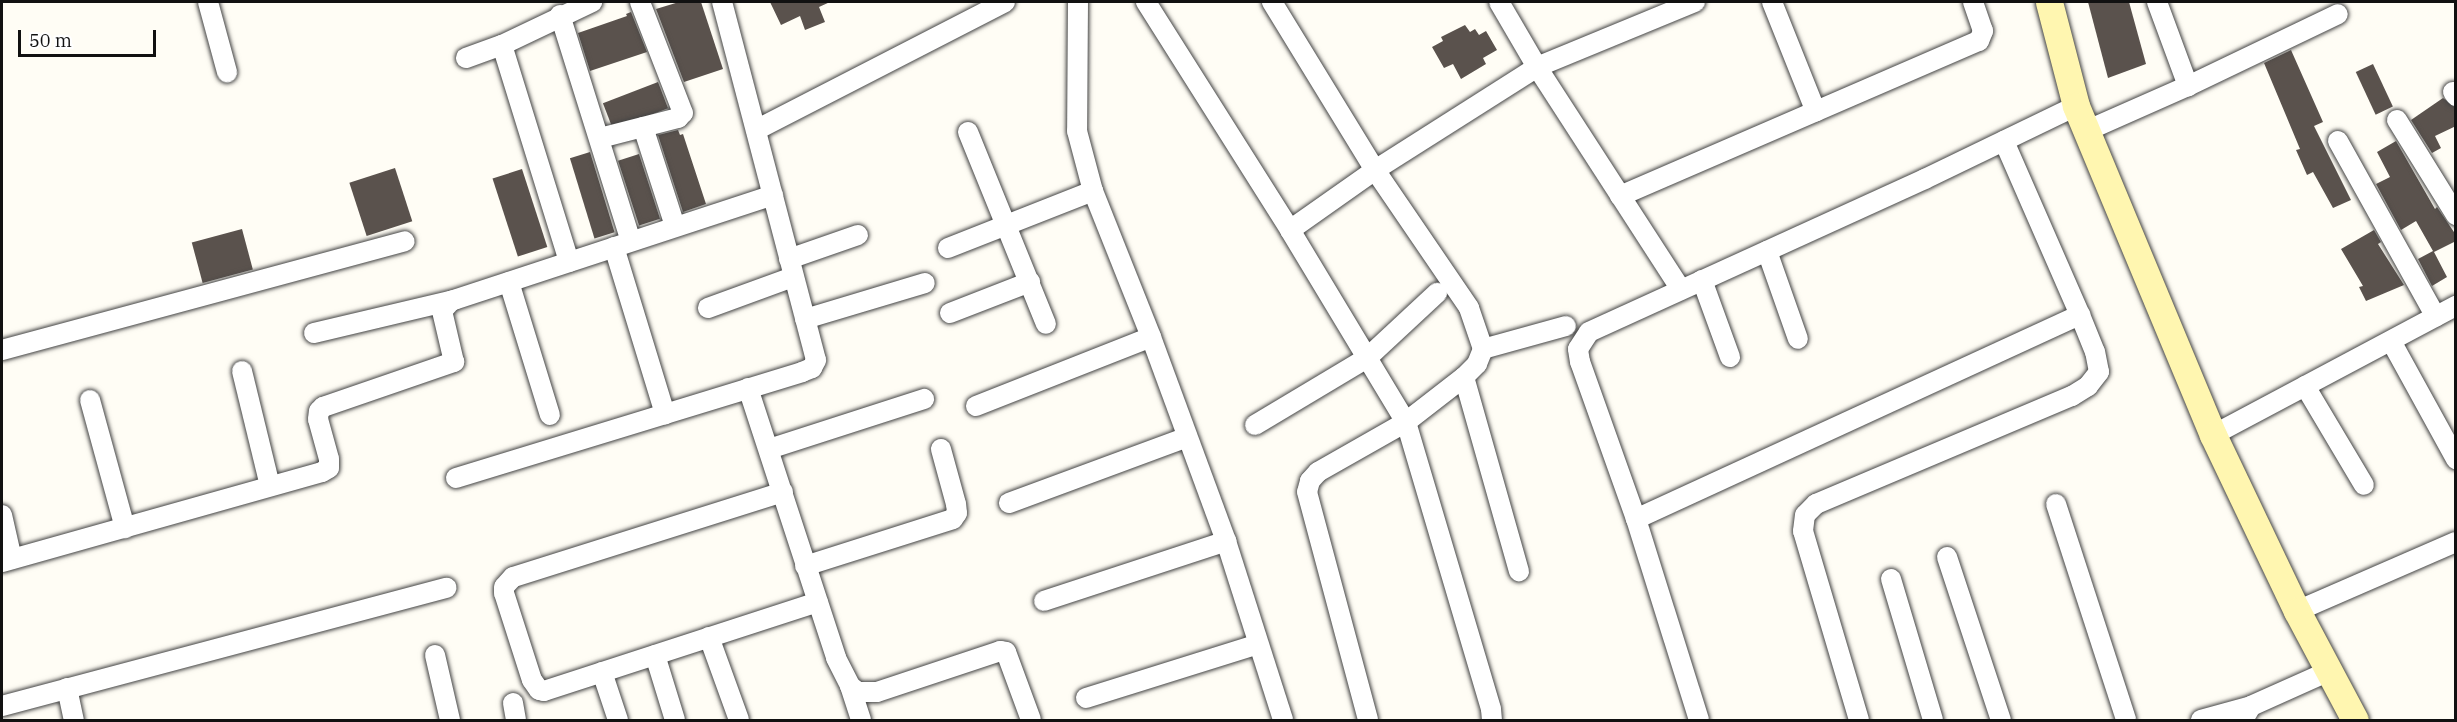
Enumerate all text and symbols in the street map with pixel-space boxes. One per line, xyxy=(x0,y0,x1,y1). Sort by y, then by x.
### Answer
scale bar xyxy=(21,18,159,56)
text: 50 m xyxy=(29,29,72,52)

